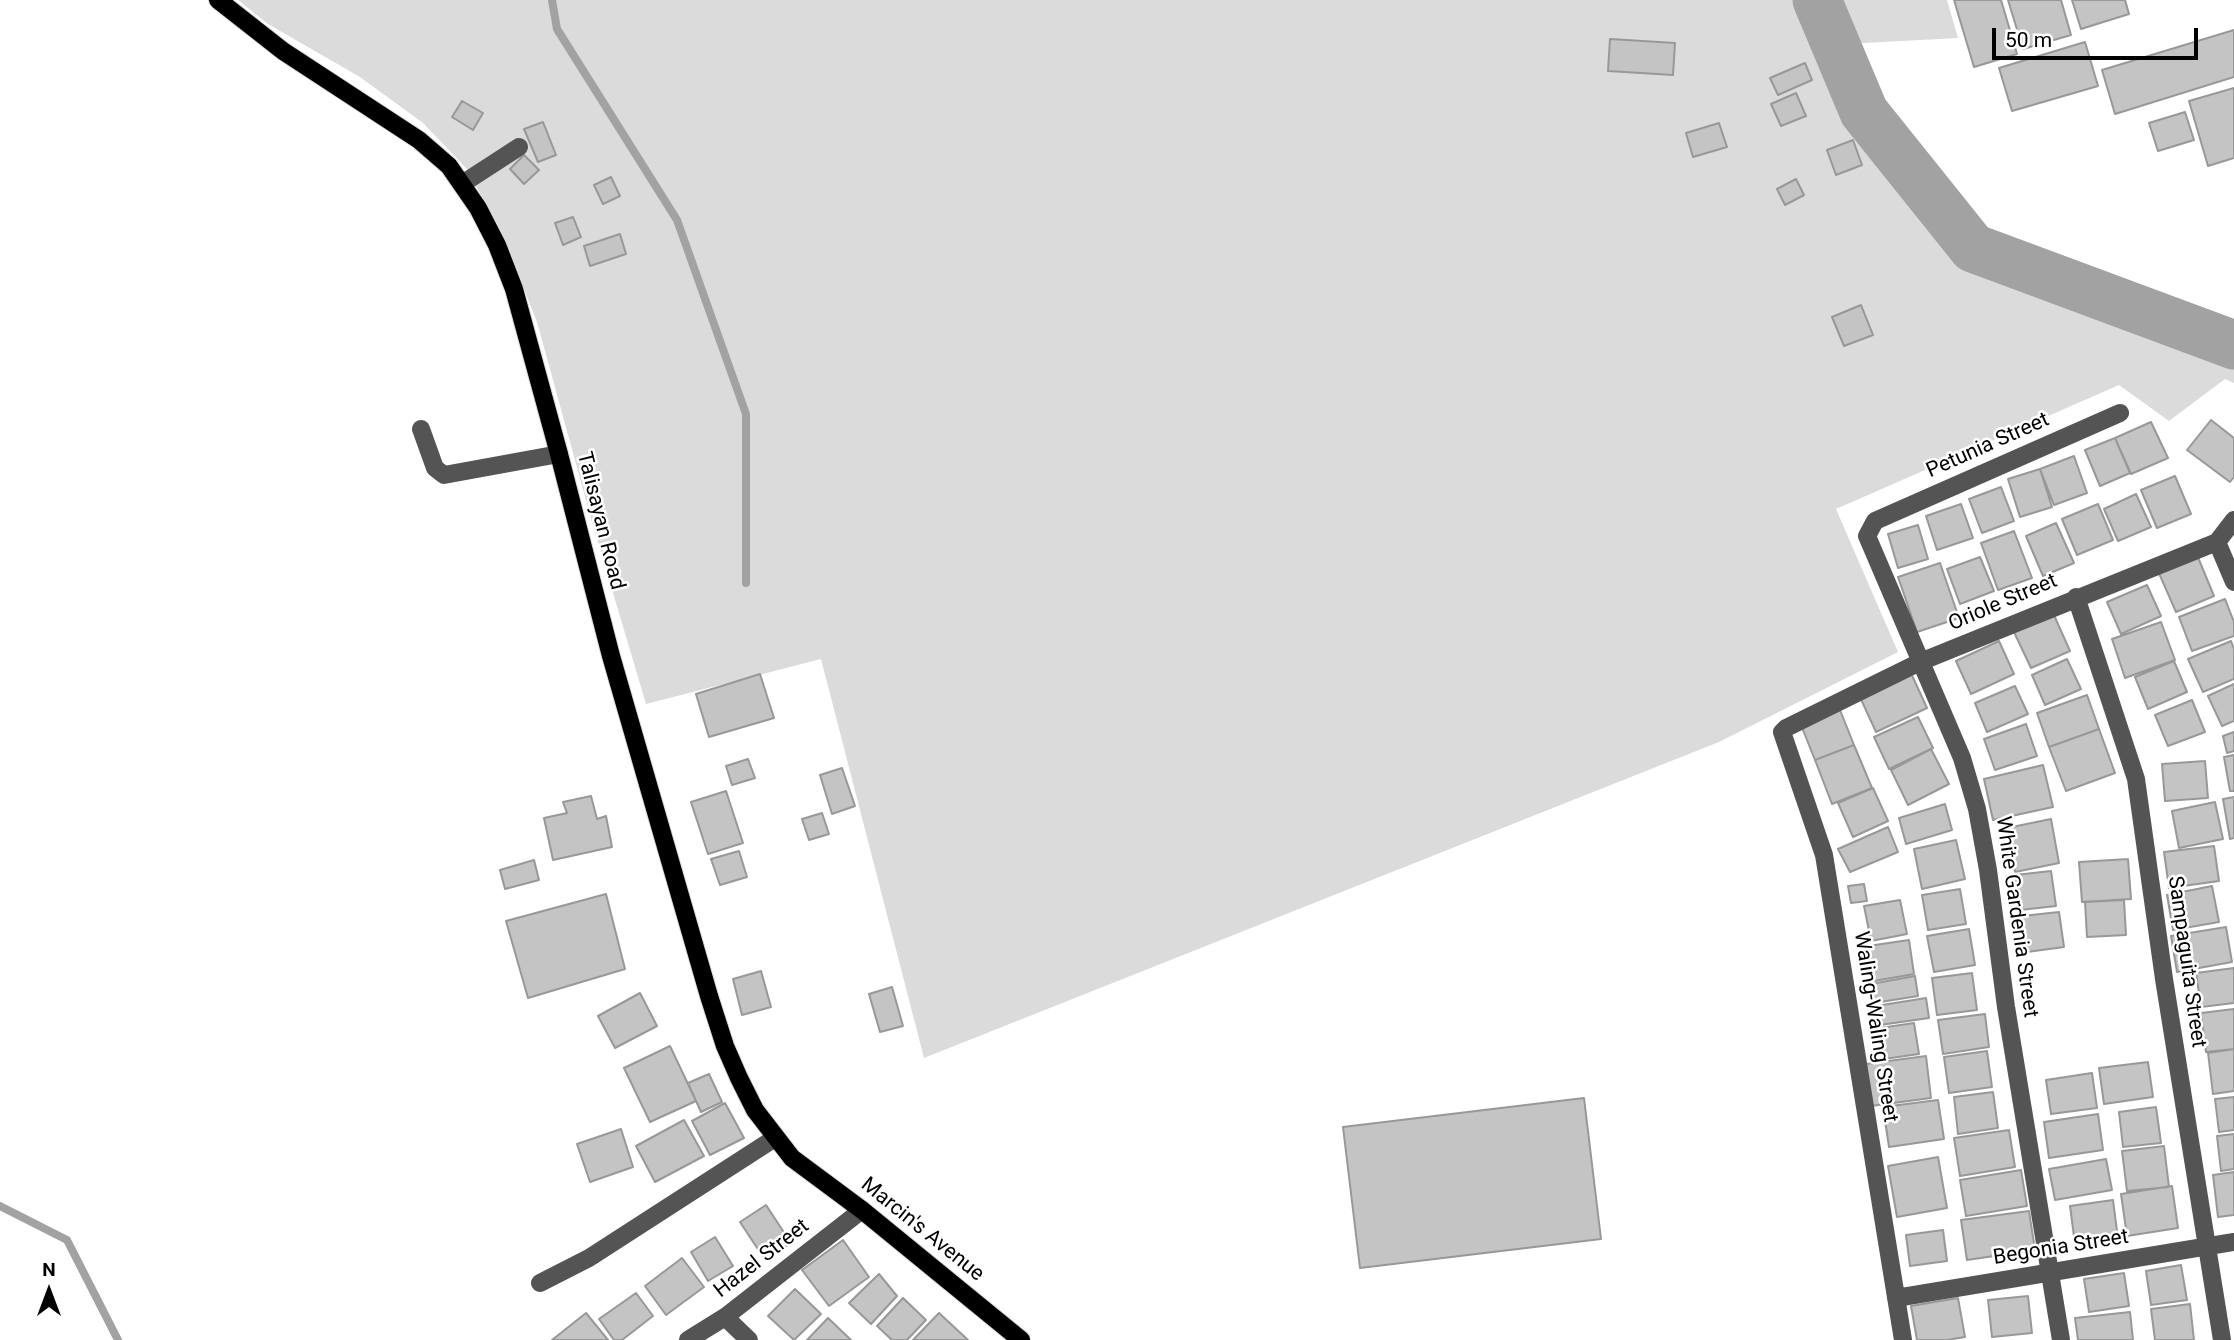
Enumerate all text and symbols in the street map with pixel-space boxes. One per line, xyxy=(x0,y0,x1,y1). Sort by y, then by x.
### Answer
scale bar xyxy=(1996,14,2202,58)
text: 50 m xyxy=(2005,28,2052,52)
street label: Petunia Street xyxy=(1923,408,2053,484)
street label: Talisayan Road xyxy=(571,449,629,593)
street label: Oriole Street xyxy=(1945,569,2061,637)
street label: White Gardenia Street xyxy=(1989,815,2043,1019)
street label: Sampaguita Street xyxy=(2161,875,2211,1049)
street label: Waling-Waling Street xyxy=(1847,930,1903,1124)
street label: Marcin's Avenue xyxy=(855,1173,989,1287)
street label: Hazel Street xyxy=(710,1214,814,1304)
street label: Begonia Street xyxy=(1992,1225,2130,1271)
north arrow xyxy=(14,1256,84,1326)
text: N xyxy=(42,1258,56,1281)

